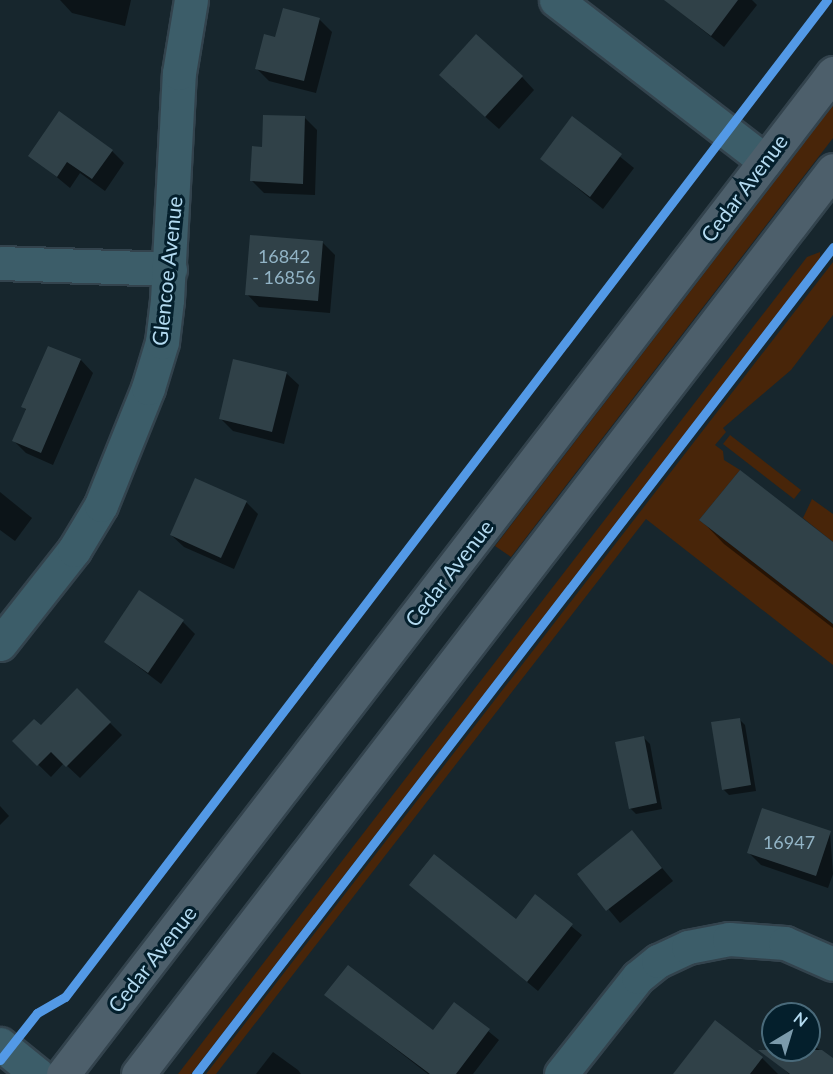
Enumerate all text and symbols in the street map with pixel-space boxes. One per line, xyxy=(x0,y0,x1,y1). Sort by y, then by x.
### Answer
street label: Cedar Avenue xyxy=(695,129,793,247)
street label: Glencoe Avenue xyxy=(147,195,187,347)
house number: 16842 - 16856 xyxy=(252,246,316,288)
street label: Cedar Avenue xyxy=(399,514,499,632)
house number: 16947 xyxy=(763,831,815,853)
street label: Cedar Avenue xyxy=(102,900,202,1018)
north arrow xyxy=(761,1002,821,1062)
text: N xyxy=(790,1008,812,1030)

